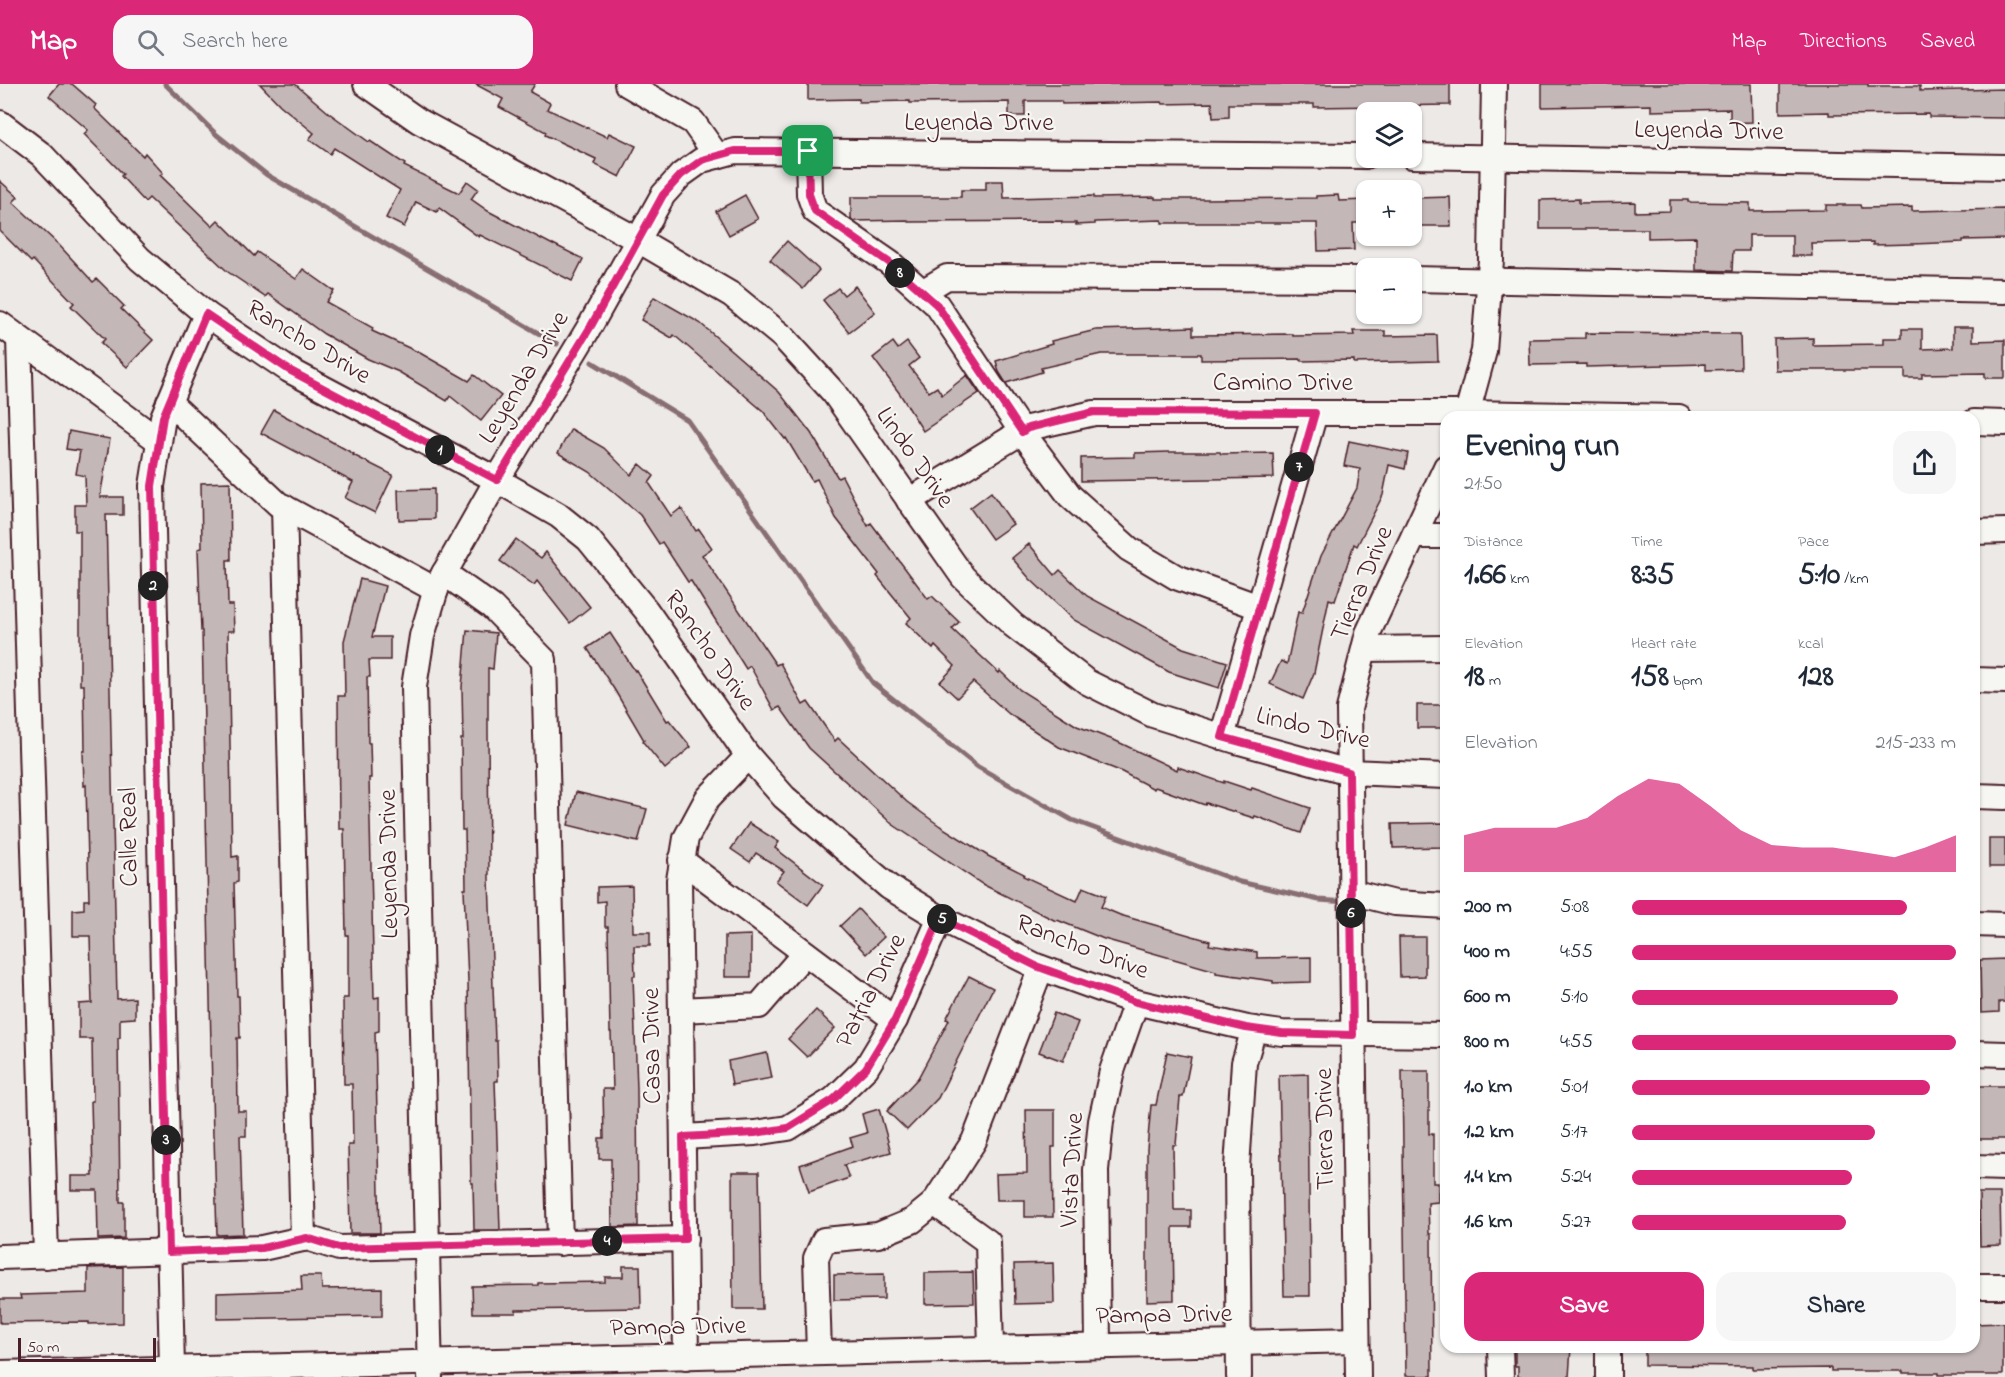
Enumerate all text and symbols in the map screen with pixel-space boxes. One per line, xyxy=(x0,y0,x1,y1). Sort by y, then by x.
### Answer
search box xyxy=(113,15,533,69)
text: Map xyxy=(30,22,77,63)
icon: search xyxy=(134,26,167,59)
text: Search here xyxy=(182,26,288,58)
text: Map xyxy=(1731,27,1767,57)
text: Directions xyxy=(1800,27,1887,57)
text: Saved xyxy=(1920,27,1975,57)
map controls xyxy=(1356,102,1422,324)
button: layers xyxy=(1356,102,1422,168)
street label: Leyenda Drive xyxy=(904,105,1054,143)
street label: Leyenda Drive xyxy=(1634,112,1784,152)
pin xyxy=(782,125,833,176)
icon: arrive xyxy=(791,134,824,167)
button: + xyxy=(1356,180,1422,246)
pin: 8 xyxy=(885,258,915,288)
button: − xyxy=(1356,258,1422,324)
text: 8 xyxy=(897,261,903,285)
street label: Rancho Drive xyxy=(238,291,378,395)
street label: Leyenda Drive xyxy=(470,304,580,452)
street label: Camino Drive xyxy=(1213,365,1353,403)
street label: Lindo Drive xyxy=(865,400,963,517)
text: Evening run xyxy=(1464,423,1619,471)
button: share xyxy=(1893,431,1956,494)
pin: 1 xyxy=(425,435,455,465)
text: 1 xyxy=(437,438,443,462)
pin: 7 xyxy=(1284,452,1314,482)
text: 7 xyxy=(1296,455,1302,479)
text: 21:50 xyxy=(1464,470,1502,499)
street label: Tierra Drive xyxy=(1322,520,1404,648)
text: Distance xyxy=(1464,530,1523,554)
text: Time xyxy=(1631,530,1663,554)
text: Pace xyxy=(1798,530,1829,554)
text: 1.66 xyxy=(1464,554,1506,598)
text: 8:35 xyxy=(1631,554,1674,598)
text: 5:10 xyxy=(1798,554,1840,598)
text: km xyxy=(1506,567,1530,591)
text: /km xyxy=(1840,567,1869,591)
pin: 2 xyxy=(138,571,168,601)
text: 2 xyxy=(149,574,157,598)
street label: Rancho Drive xyxy=(653,583,765,719)
text: Elevation xyxy=(1464,632,1523,656)
text: Heart rate xyxy=(1631,632,1697,656)
text: kcal xyxy=(1798,632,1823,656)
text: 18 xyxy=(1464,656,1485,700)
text: 158 xyxy=(1631,656,1669,700)
text: 128 xyxy=(1798,656,1834,700)
text: m xyxy=(1485,669,1501,693)
text: bpm xyxy=(1669,669,1703,693)
street label: Lindo Drive xyxy=(1252,697,1374,761)
text: Elevation xyxy=(1464,729,1538,758)
text: 215–233 m xyxy=(1876,729,1956,758)
street label: Calle Real xyxy=(110,787,150,887)
street label: Leyenda Drive xyxy=(370,789,410,939)
text: 200 m xyxy=(1464,893,1512,922)
text: 5:08 xyxy=(1560,893,1589,922)
pin: 6 xyxy=(1336,898,1366,928)
text: 6 xyxy=(1347,901,1355,925)
pin: 5 xyxy=(927,904,957,934)
street label: Rancho Drive xyxy=(1010,905,1154,991)
text: 5 xyxy=(937,907,947,931)
street label: Patria Drive xyxy=(827,927,917,1055)
text: 400 m xyxy=(1464,938,1510,967)
text: 4:55 xyxy=(1560,938,1593,967)
text: 600 m xyxy=(1464,983,1511,1012)
text: 5:10 xyxy=(1560,983,1588,1012)
street label: Casa Drive xyxy=(633,987,673,1105)
text: 800 m xyxy=(1464,1028,1509,1057)
text: 4:55 xyxy=(1560,1028,1593,1057)
street label: Tierra Drive xyxy=(1306,1067,1346,1190)
text: 1.0 km xyxy=(1464,1073,1512,1102)
text: 5:01 xyxy=(1560,1073,1588,1102)
street label: Vista Drive xyxy=(1051,1111,1095,1229)
text: 1.2 km xyxy=(1464,1118,1514,1147)
text: 5:17 xyxy=(1560,1118,1588,1147)
pin: 3 xyxy=(151,1125,181,1155)
text: 3 xyxy=(163,1128,169,1152)
text: 1.4 km xyxy=(1464,1163,1512,1192)
text: 5:24 xyxy=(1560,1163,1591,1192)
text: 1.6 km xyxy=(1464,1208,1513,1237)
text: 5:27 xyxy=(1560,1208,1591,1237)
pin: 4 xyxy=(592,1226,622,1256)
text: 4 xyxy=(604,1229,610,1253)
button: Save xyxy=(1464,1272,1704,1341)
button: Share xyxy=(1716,1272,1956,1341)
street label: Pampa Drive xyxy=(1095,1296,1233,1336)
street label: Pampa Drive xyxy=(609,1308,747,1348)
scale bar xyxy=(18,1335,156,1362)
text: 50 m xyxy=(27,1336,59,1360)

